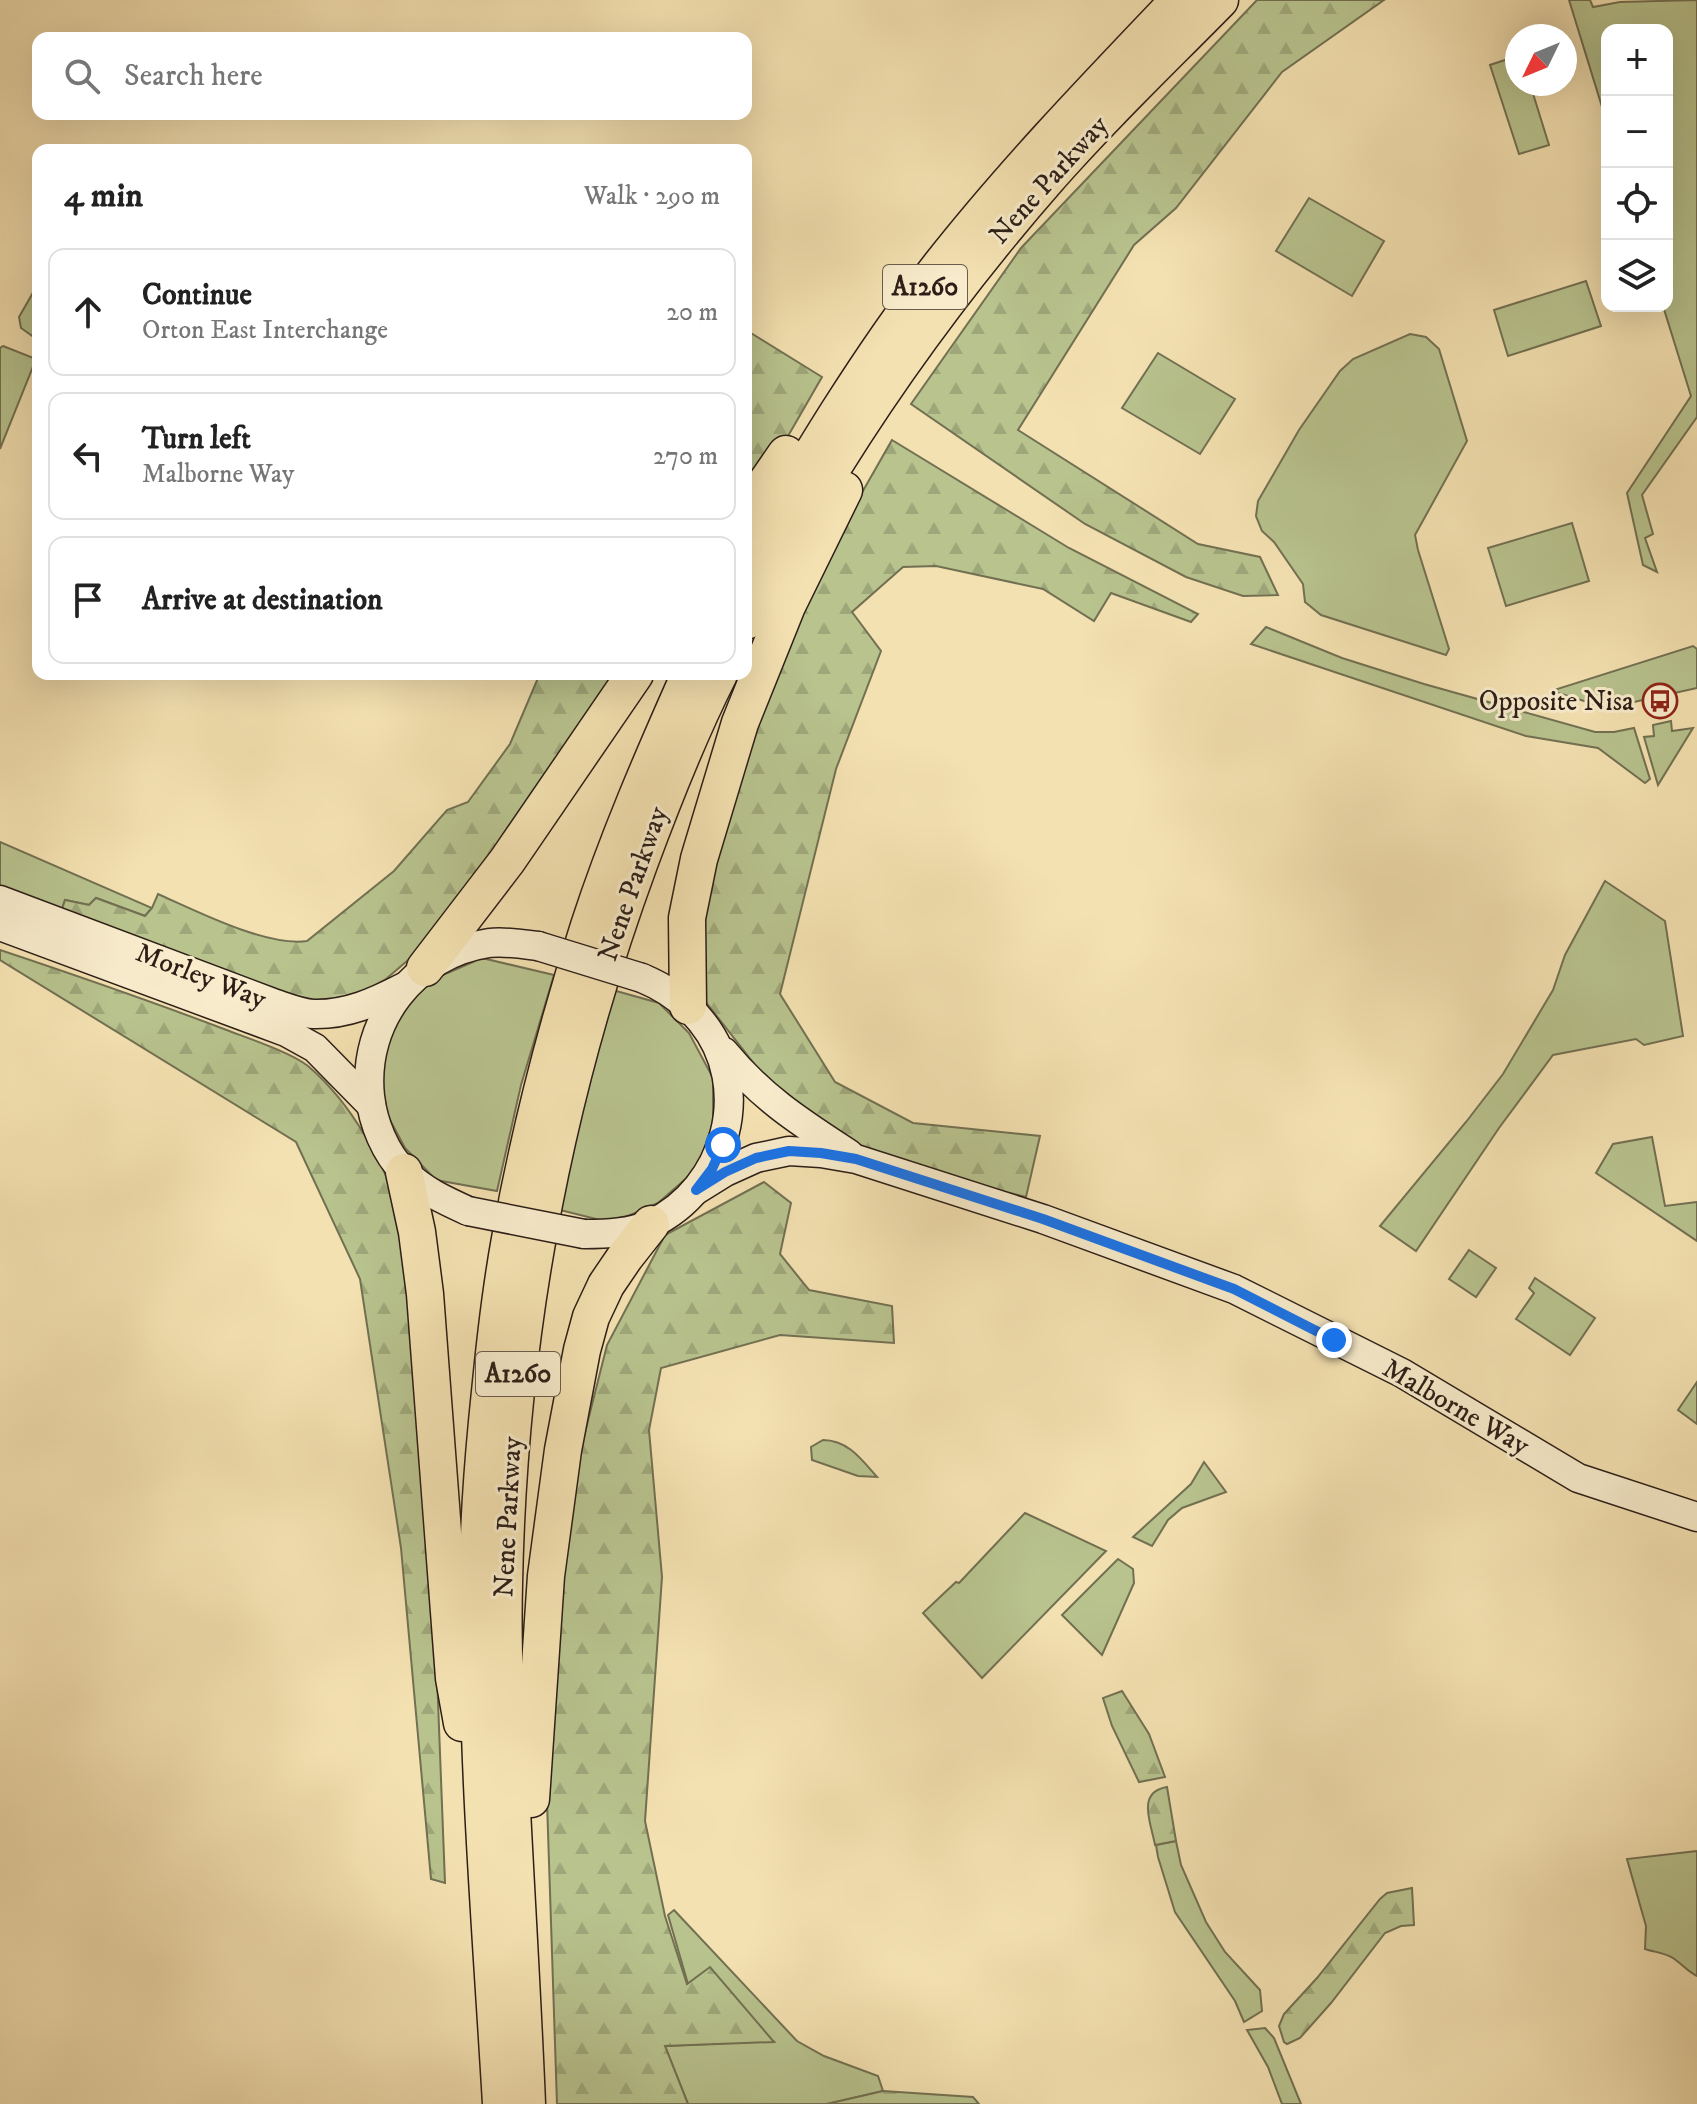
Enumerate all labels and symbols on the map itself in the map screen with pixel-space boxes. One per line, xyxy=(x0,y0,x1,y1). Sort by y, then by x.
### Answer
north arrow xyxy=(1505,24,1577,96)
street label: Nene Parkway xyxy=(982,108,1116,252)
road number: A1260 xyxy=(883,265,967,309)
bus stop icon: Opposite Nisa xyxy=(1641,682,1679,720)
place label: Opposite Nisa xyxy=(1479,684,1634,719)
street label: Nene Parkway xyxy=(590,801,676,966)
street label: Morley Way xyxy=(131,935,272,1017)
route start xyxy=(705,1127,741,1163)
route end xyxy=(1316,1322,1352,1358)
street label: Malborne Way xyxy=(1376,1351,1536,1464)
road number: A1260 xyxy=(476,1352,560,1396)
street label: Nene Parkway xyxy=(486,1435,530,1598)

